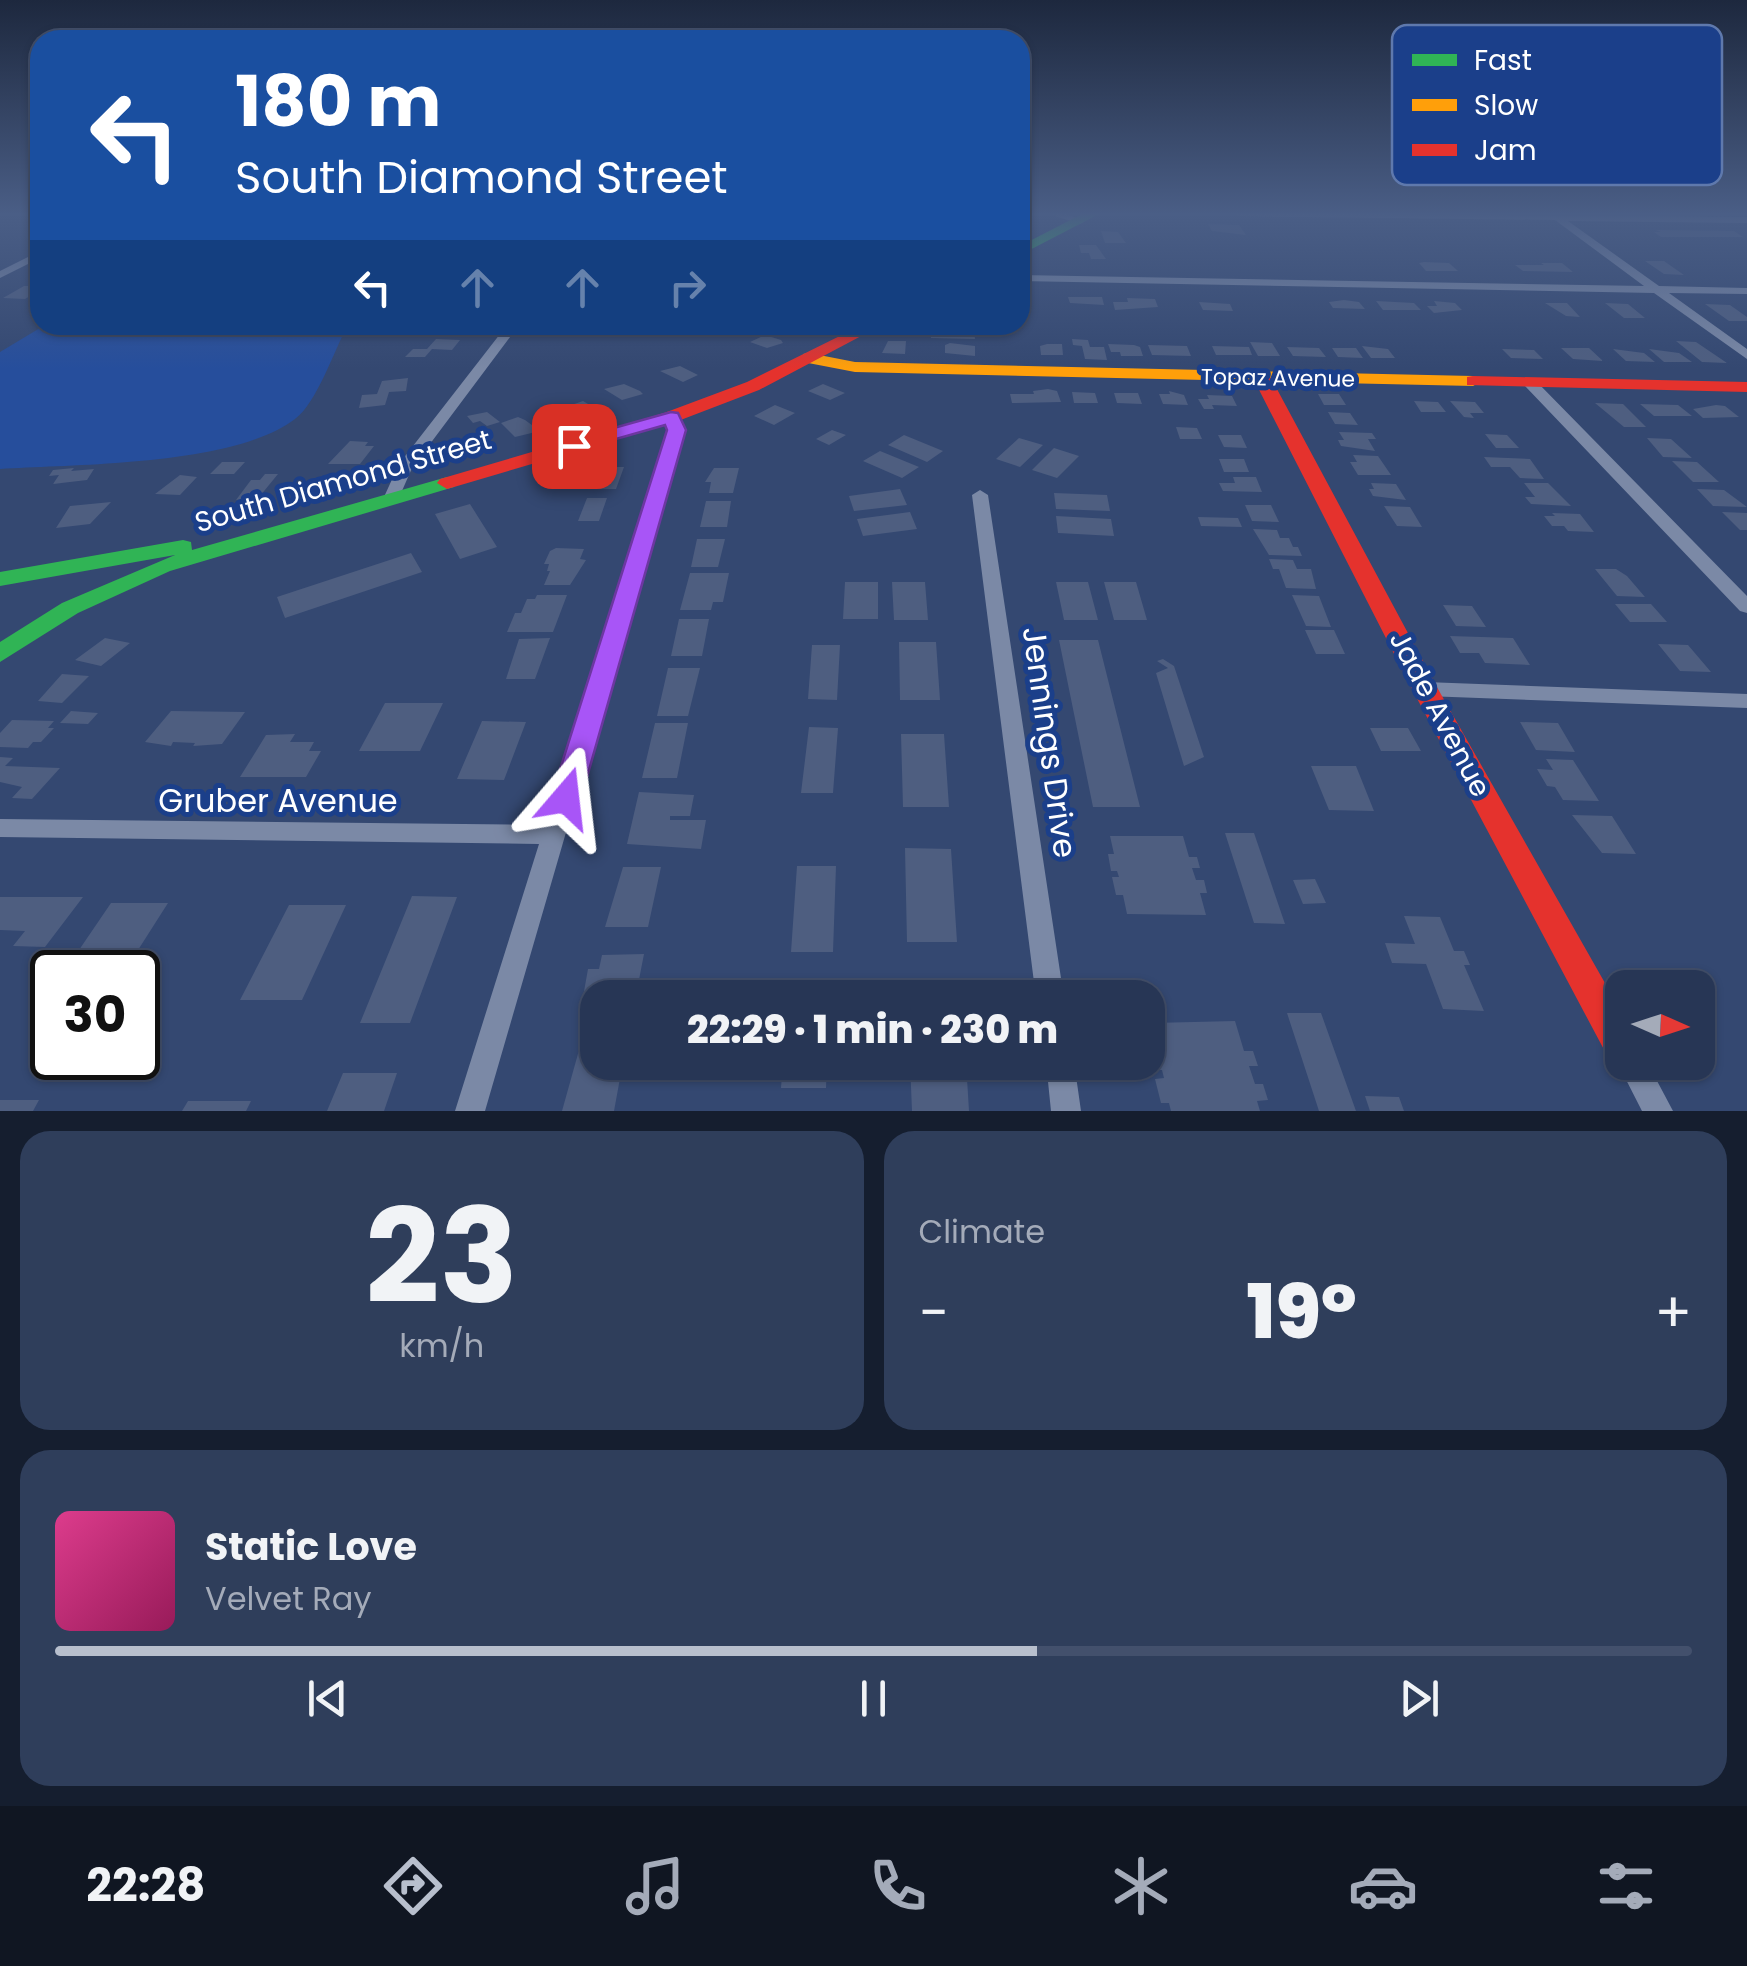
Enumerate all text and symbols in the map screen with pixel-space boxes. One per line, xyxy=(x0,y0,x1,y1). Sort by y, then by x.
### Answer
legend xyxy=(1392,25,1722,185)
text: Fast xyxy=(1474,41,1532,80)
text: 180 m xyxy=(235,52,441,151)
icon: left xyxy=(70,70,200,200)
text: Slow xyxy=(1474,86,1538,125)
text: Jam xyxy=(1474,131,1537,170)
text: South Diamond Street xyxy=(235,146,728,209)
icon: left xyxy=(345,260,400,315)
icon: ahead xyxy=(450,260,505,315)
icon: ahead xyxy=(555,260,610,315)
icon: right xyxy=(660,260,715,315)
street label: Topaz Avenue xyxy=(1201,361,1355,395)
pin xyxy=(532,404,617,489)
icon: arrive xyxy=(547,419,602,474)
street label: South Diamond Street xyxy=(190,420,496,542)
street label: Jennings Drive xyxy=(1011,623,1089,861)
street label: Jade Avenue xyxy=(1380,624,1500,804)
position arrow xyxy=(514,746,618,850)
street label: Gruber Avenue xyxy=(158,778,398,823)
speed limit sign: 30 xyxy=(30,950,160,1080)
north arrow xyxy=(1605,970,1715,1080)
map controls xyxy=(1605,970,1715,1080)
text: 22:29 · 1 min · 230 m xyxy=(687,1003,1058,1056)
text: 23 xyxy=(365,1165,518,1348)
text: Climate xyxy=(919,1209,1045,1254)
text: 19° xyxy=(1246,1259,1357,1364)
text: − xyxy=(919,1274,949,1351)
text: + xyxy=(1654,1274,1692,1351)
text: km/h xyxy=(399,1323,484,1368)
text: Static Love xyxy=(205,1520,417,1573)
text: Velvet Ray xyxy=(205,1576,371,1621)
icon: previous xyxy=(300,1671,355,1726)
icon: pause xyxy=(846,1671,901,1726)
icon: next xyxy=(1392,1671,1447,1726)
icon: directions xyxy=(378,1851,448,1921)
icon: music xyxy=(620,1851,690,1921)
icon: phone xyxy=(863,1851,933,1921)
icon: climate xyxy=(1106,1851,1176,1921)
icon: car xyxy=(1348,1851,1418,1921)
icon: filters xyxy=(1591,1851,1661,1921)
text: 22:28 xyxy=(86,1854,205,1917)

